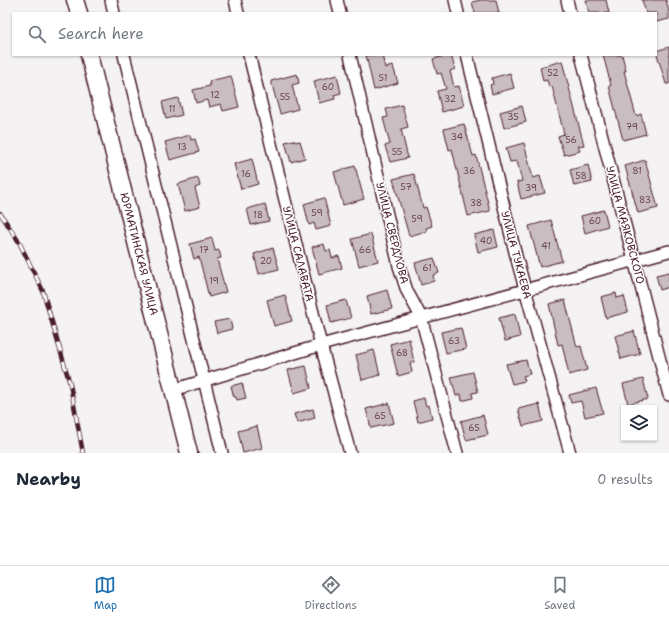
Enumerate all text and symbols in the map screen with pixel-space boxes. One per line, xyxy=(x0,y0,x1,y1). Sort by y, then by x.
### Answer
search box xyxy=(12,12,657,56)
icon: search xyxy=(26,23,48,45)
text: Search here xyxy=(58,24,144,44)
house number: 52 xyxy=(547,67,559,79)
house number: 51 xyxy=(379,72,387,84)
house number: 60 xyxy=(322,81,334,93)
house number: 12 xyxy=(210,89,220,101)
house number: 55 xyxy=(280,91,290,103)
house number: 32 xyxy=(444,93,456,105)
house number: 11 xyxy=(168,103,176,115)
house number: 35 xyxy=(507,111,519,123)
house number: 79 xyxy=(626,121,638,133)
house number: 34 xyxy=(451,131,463,143)
house number: 56 xyxy=(565,134,577,146)
house number: 13 xyxy=(177,141,187,153)
house number: 55 xyxy=(392,146,402,158)
street label: УЛИЦА МАЯКОВСКОГО xyxy=(602,164,648,286)
house number: 36 xyxy=(463,165,475,177)
house number: 81 xyxy=(632,165,642,177)
house number: 16 xyxy=(241,168,251,180)
house number: 58 xyxy=(575,170,587,182)
street label: УЛИЦА СВЕРДЛОВА xyxy=(372,180,412,286)
house number: 57 xyxy=(400,181,412,193)
house number: 39 xyxy=(525,182,537,194)
street label: ЮРМАТИНСКАЯ УЛИЦА xyxy=(116,191,162,317)
house number: 83 xyxy=(639,194,651,206)
house number: 38 xyxy=(470,197,482,209)
street label: УЛИЦА САЛАВАТА xyxy=(279,205,317,303)
house number: 59 xyxy=(311,207,323,219)
house number: 18 xyxy=(253,209,263,221)
street label: УЛИЦА ТУКАЕВА xyxy=(497,209,535,301)
house number: 59 xyxy=(411,213,423,225)
house number: 60 xyxy=(589,215,601,227)
house number: 40 xyxy=(480,235,492,247)
house number: 41 xyxy=(541,240,551,252)
house number: 17 xyxy=(199,244,209,256)
house number: 66 xyxy=(359,244,371,256)
house number: 20 xyxy=(260,255,272,267)
house number: 61 xyxy=(422,262,432,274)
house number: 19 xyxy=(209,275,219,287)
house number: 63 xyxy=(448,335,460,347)
house number: 68 xyxy=(396,347,408,359)
map controls xyxy=(621,405,657,441)
button: layers xyxy=(621,405,657,441)
house number: 65 xyxy=(374,410,386,422)
house number: 65 xyxy=(468,422,480,434)
text: Nearby xyxy=(16,468,81,490)
text: 0 results xyxy=(597,471,653,488)
tab: Map xyxy=(94,574,117,613)
tab: Directions xyxy=(304,574,357,613)
tab: Saved xyxy=(544,574,575,613)

